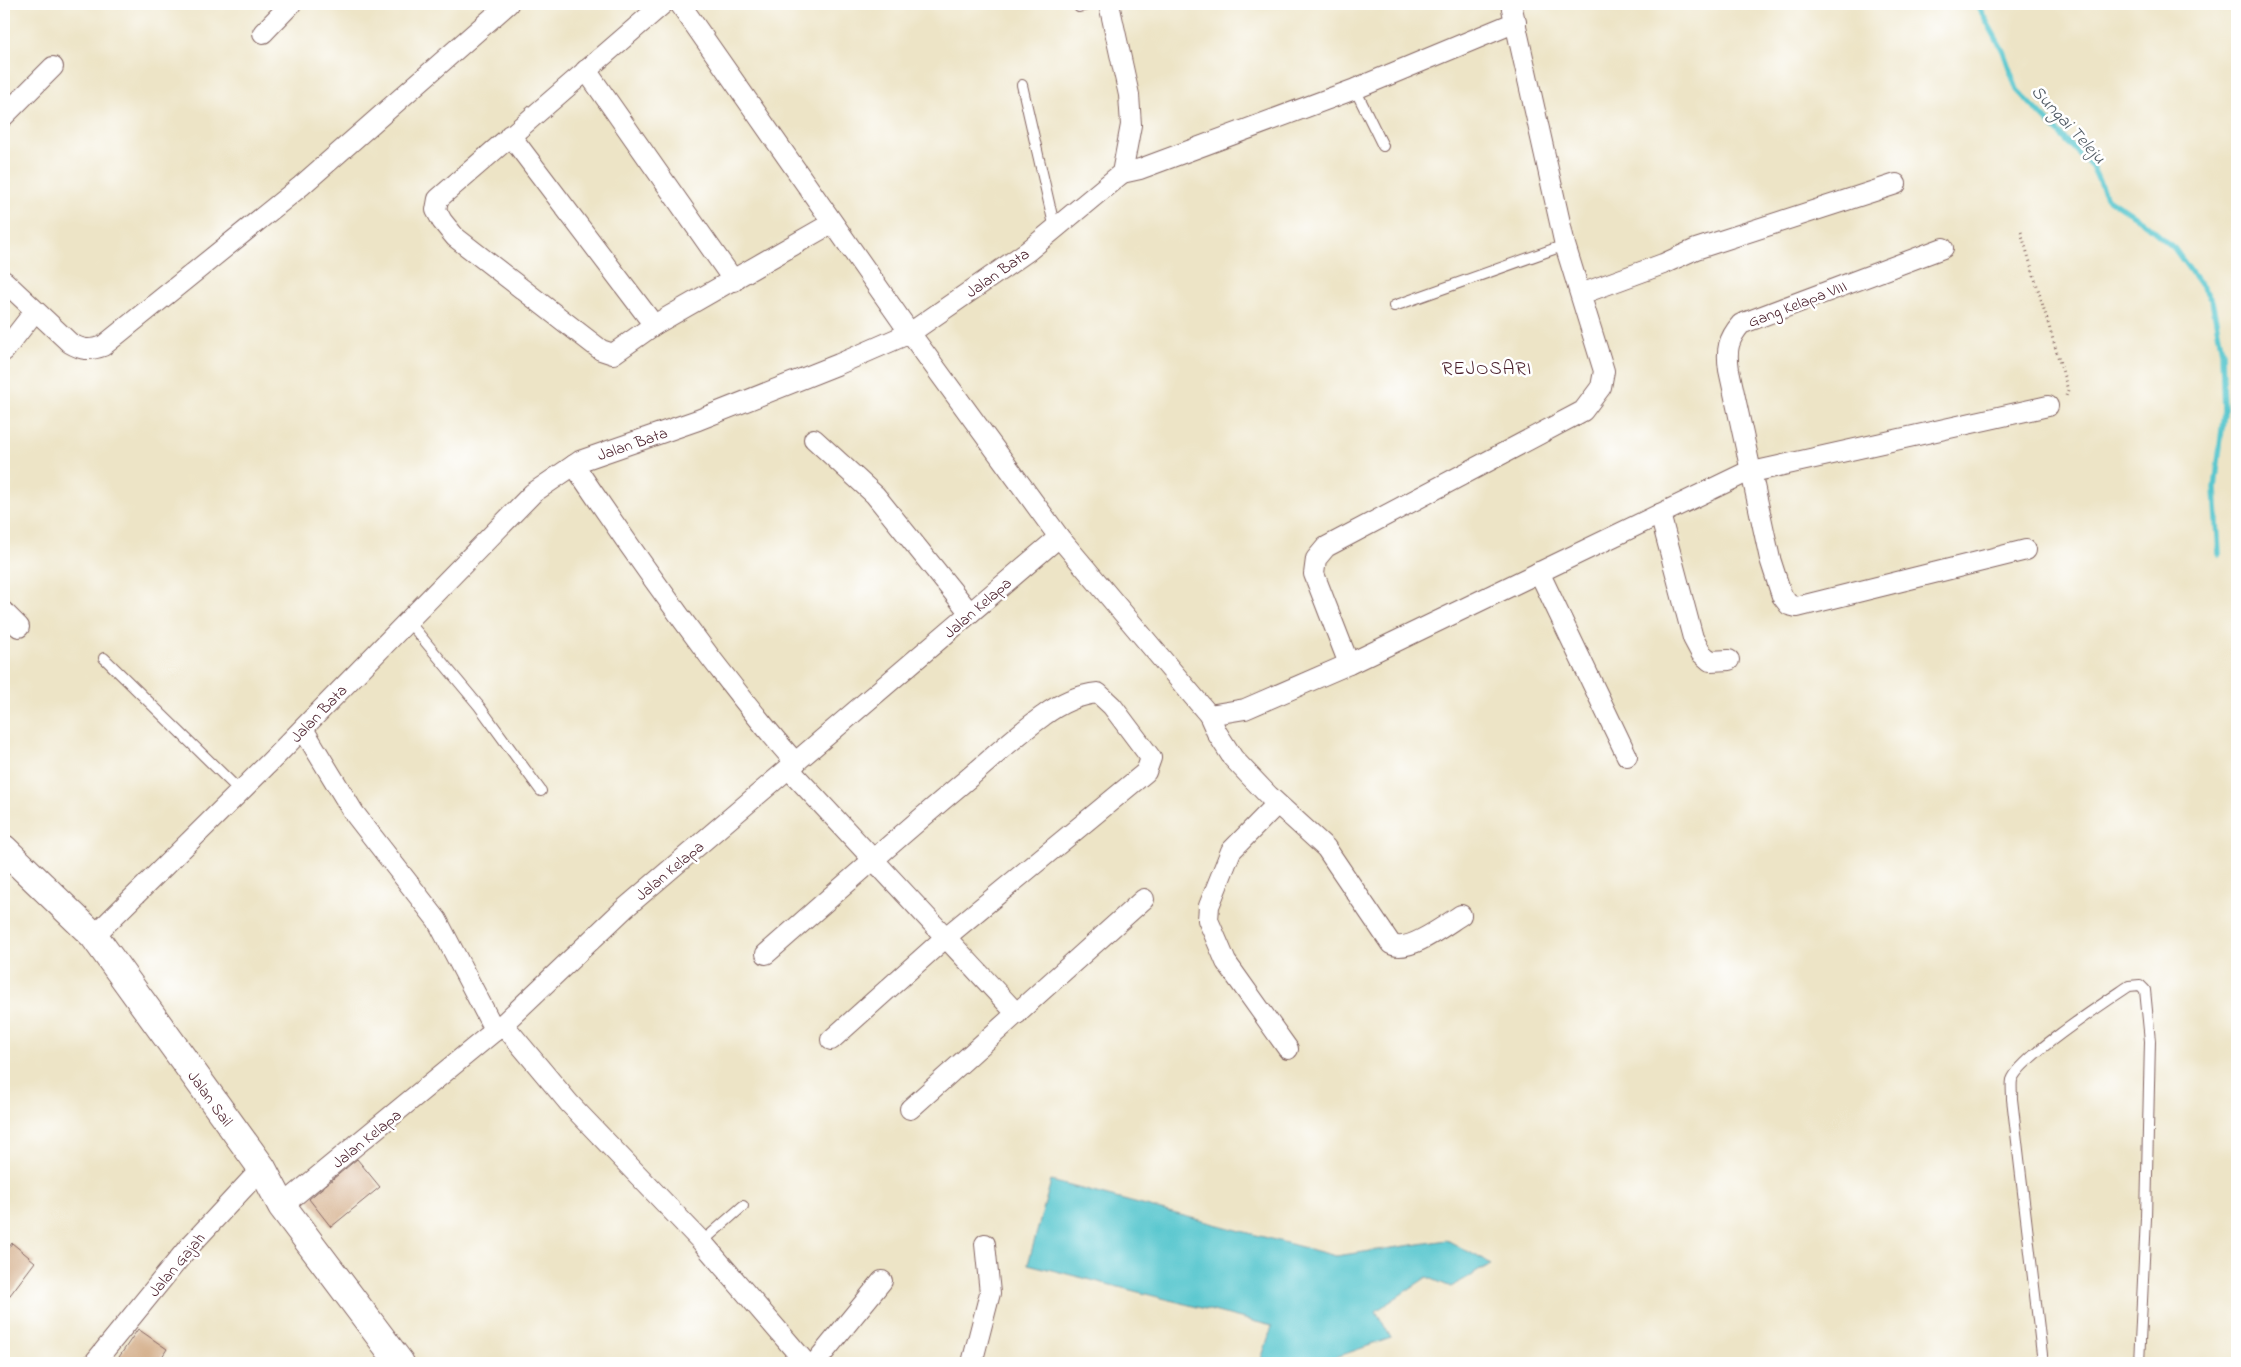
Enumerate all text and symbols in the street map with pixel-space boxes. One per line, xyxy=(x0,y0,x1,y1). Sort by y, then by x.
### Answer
water label: Sungai Teleju xyxy=(2024,80,2111,171)
street label: Jalan Bata xyxy=(961,243,1035,304)
street label: Gang Kelapa VIII xyxy=(1745,275,1851,335)
district label: REJOSARI xyxy=(1442,356,1532,383)
street label: Jalan Bata xyxy=(594,422,671,468)
street label: Jalan Kelapa xyxy=(939,572,1018,645)
street label: Jalan Bata xyxy=(285,680,353,749)
street label: Jalan Kelapa xyxy=(631,836,710,907)
street label: Jalan Sail xyxy=(181,1066,238,1132)
street label: Jalan Kelapa xyxy=(327,1104,407,1175)
street label: Jalan Gajah xyxy=(143,1228,212,1303)

